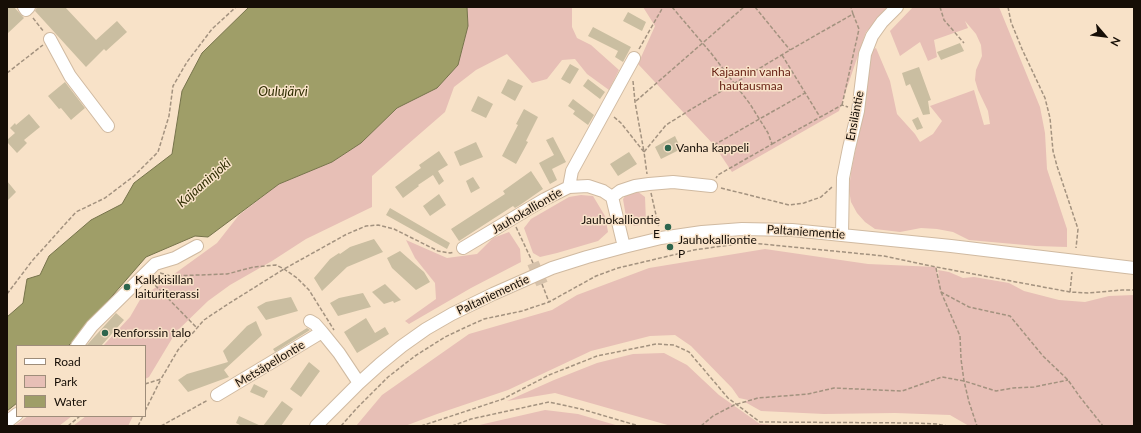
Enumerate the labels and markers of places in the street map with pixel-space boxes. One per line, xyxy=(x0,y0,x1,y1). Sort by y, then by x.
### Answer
place label: Vanha kappeli xyxy=(676,141,749,155)
marker: Vanha kappeli xyxy=(663,143,673,153)
place label: Jauhokalliontie E xyxy=(581,213,660,241)
marker: Jauhokalliontie E xyxy=(663,222,673,232)
place label: Jauhokalliontie P xyxy=(678,233,757,261)
marker: Jauhokalliontie P xyxy=(665,242,675,252)
place label: Kalkkisillan laituriterassi xyxy=(135,273,199,301)
marker: Kalkkisillan laituriterassi xyxy=(122,282,132,292)
place label: Renforssin talo xyxy=(113,326,191,340)
marker: Renforssin talo xyxy=(100,328,110,338)

